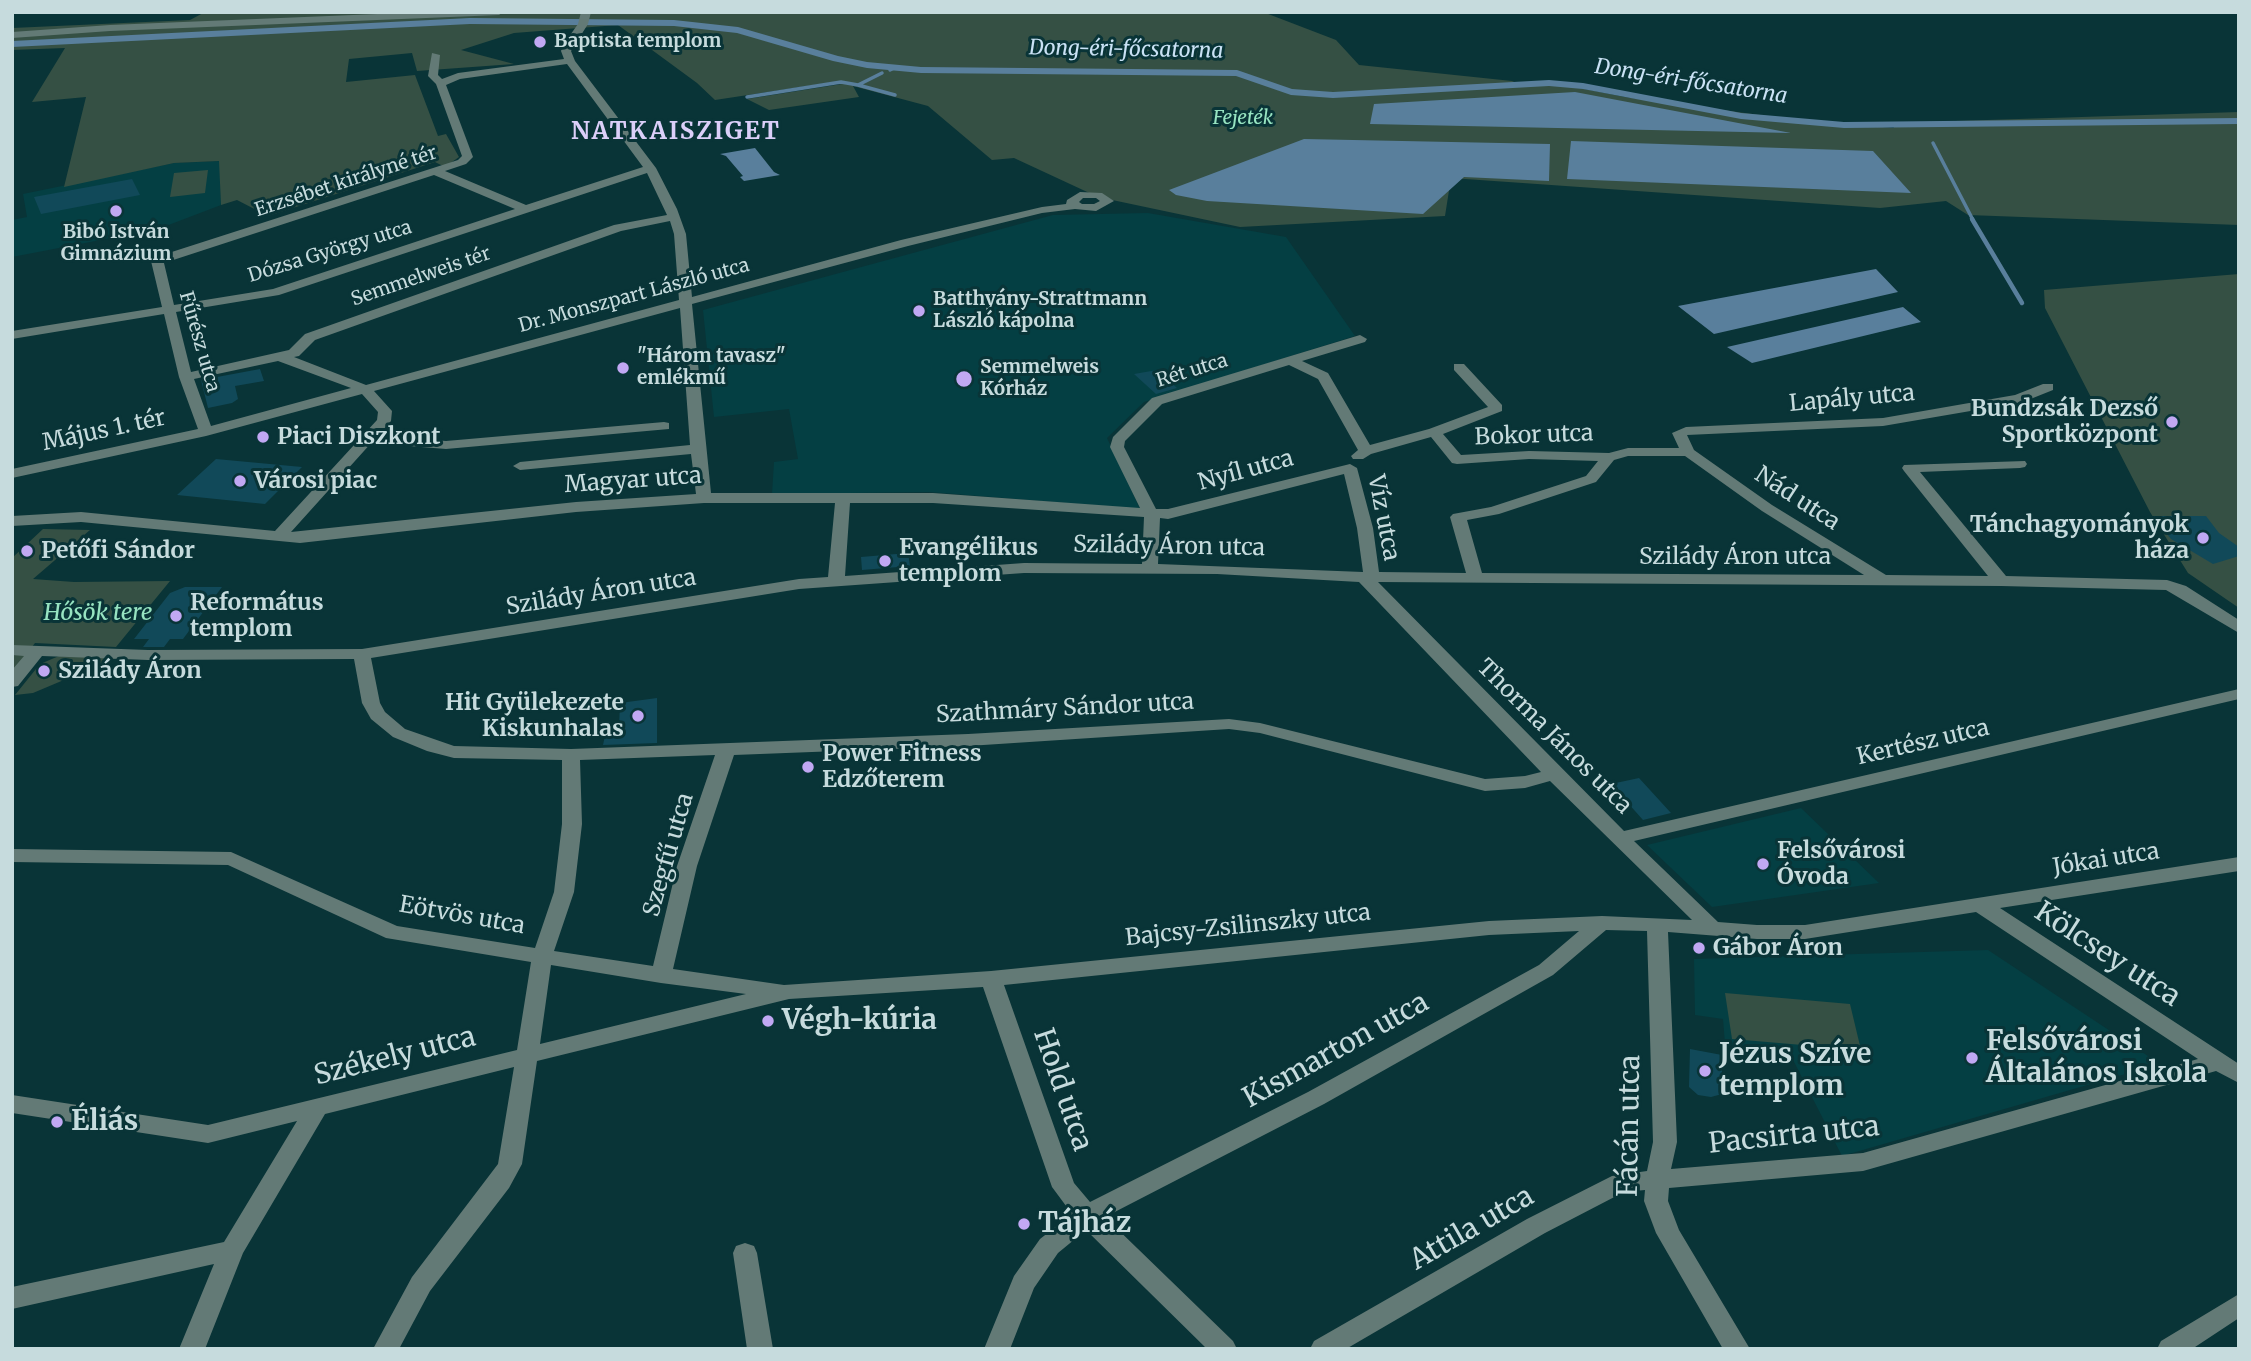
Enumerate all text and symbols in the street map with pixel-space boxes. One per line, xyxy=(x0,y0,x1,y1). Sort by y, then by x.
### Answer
place label: Baptista templom xyxy=(554,31,721,53)
marker: Baptista templom xyxy=(532,34,548,50)
water label: Dong-éri-főcsatorna xyxy=(1029,36,1223,64)
water label: Dong-éri-főcsatorna xyxy=(1593,54,1789,110)
park label: Fejeték xyxy=(1213,108,1273,130)
district label: NATKAISZIGET xyxy=(573,118,779,146)
street label: Erzsébet királyné tér xyxy=(252,142,440,222)
marker: Bibó István Gimnázium xyxy=(108,203,124,219)
street label: Dózsa György utca xyxy=(245,216,415,288)
place label: Bibó István Gimnázium xyxy=(61,222,171,266)
street label: Semmelweis tér xyxy=(348,242,494,312)
street label: Dr. Monszpart László utca xyxy=(516,254,752,338)
street label: Fűrész utca xyxy=(174,289,224,395)
place label: Batthyány-Strattmann László kápolna xyxy=(933,289,1147,333)
marker: Batthyány-Strattmann László kápolna xyxy=(911,303,927,319)
place label: "Három tavasz" emlékmű xyxy=(637,346,786,390)
street label: Rét utca xyxy=(1154,349,1230,393)
place label: Semmelweis Kórház xyxy=(980,357,1099,401)
marker: "Három tavasz" emlékmű xyxy=(615,360,631,376)
marker: Semmelweis Kórház xyxy=(954,369,974,389)
street label: Lapály utca xyxy=(1788,380,1916,418)
place label: Bundzsák Dezső Sportközpont xyxy=(1971,395,2158,449)
street label: Május 1. tér xyxy=(40,404,168,458)
marker: Bundzsák Dezső Sportközpont xyxy=(2164,414,2180,430)
street label: Bokor utca xyxy=(1474,420,1594,452)
place label: Piaci Diszkont xyxy=(277,423,441,451)
marker: Piaci Diszkont xyxy=(255,429,271,445)
street label: Nyíl utca xyxy=(1195,445,1297,497)
street label: Nád utca xyxy=(1749,461,1845,537)
street label: Magyar utca xyxy=(564,462,702,500)
place label: Városi piac xyxy=(254,467,377,495)
marker: Városi piac xyxy=(232,473,248,489)
street label: Víz utca xyxy=(1361,473,1405,563)
place label: Tánchagyományok háza xyxy=(1970,511,2189,565)
marker: Tánchagyományok háza xyxy=(2195,530,2211,546)
street label: Szilády Áron utca xyxy=(1073,532,1265,562)
place label: Evangélikus templom xyxy=(899,534,1038,588)
place label: Petőfi Sándor xyxy=(41,537,195,565)
marker: Petőfi Sándor xyxy=(19,543,35,559)
street label: Szilády Áron utca xyxy=(1639,543,1831,571)
marker: Evangélikus templom xyxy=(877,553,893,569)
street label: Szilády Áron utca xyxy=(504,564,698,622)
place label: Református templom xyxy=(190,589,324,643)
park label: Hősök tere xyxy=(43,599,153,627)
marker: Református templom xyxy=(168,608,184,624)
street label: Thorma János utca xyxy=(1471,654,1637,820)
place label: Szilády Áron xyxy=(58,657,202,685)
marker: Szilády Áron xyxy=(36,663,52,679)
street label: Szathmáry Sándor utca xyxy=(935,688,1195,730)
place label: Hit Gyülekezete Kiskunhalas xyxy=(445,689,624,743)
marker: Hit Gyülekezete Kiskunhalas xyxy=(630,708,646,724)
street label: Kertész utca xyxy=(1854,714,1992,772)
place label: Power Fitness Edzőterem xyxy=(822,740,982,794)
marker: Power Fitness Edzőterem xyxy=(800,759,816,775)
street label: Szegfű utca xyxy=(638,790,700,920)
place label: Felsővárosi Óvoda xyxy=(1777,837,1905,891)
street label: Jókai utca xyxy=(2051,838,2161,882)
marker: Felsővárosi Óvoda xyxy=(1755,856,1771,872)
street label: Eötvös utca xyxy=(397,891,527,941)
street label: Kölcsey utca xyxy=(2028,896,2186,1014)
street label: Bajcsy-Zsilinszky utca xyxy=(1124,899,1372,953)
place label: Gábor Áron xyxy=(1713,934,1843,962)
marker: Gábor Áron xyxy=(1691,940,1707,956)
street label: Kismarton utca xyxy=(1237,986,1435,1116)
place label: Végh-kúria xyxy=(782,1004,937,1038)
marker: Végh-kúria xyxy=(760,1013,776,1029)
street label: Székely utca xyxy=(311,1021,479,1093)
street label: Hold utca xyxy=(1025,1024,1099,1156)
place label: Felsővárosi Általános Iskola xyxy=(1986,1025,2207,1091)
place label: Jézus Szíve templom xyxy=(1719,1038,1871,1104)
marker: Felsővárosi Általános Iskola xyxy=(1964,1050,1980,1066)
street label: Fácán utca xyxy=(1612,1055,1648,1197)
marker: Jézus Szíve templom xyxy=(1697,1063,1713,1079)
place label: Éliás xyxy=(71,1105,138,1139)
street label: Pacsirta utca xyxy=(1707,1110,1881,1162)
marker: Éliás xyxy=(49,1114,65,1130)
street label: Attila utca xyxy=(1404,1180,1540,1278)
place label: Tájház xyxy=(1038,1207,1131,1241)
marker: Tájház xyxy=(1016,1216,1032,1232)

